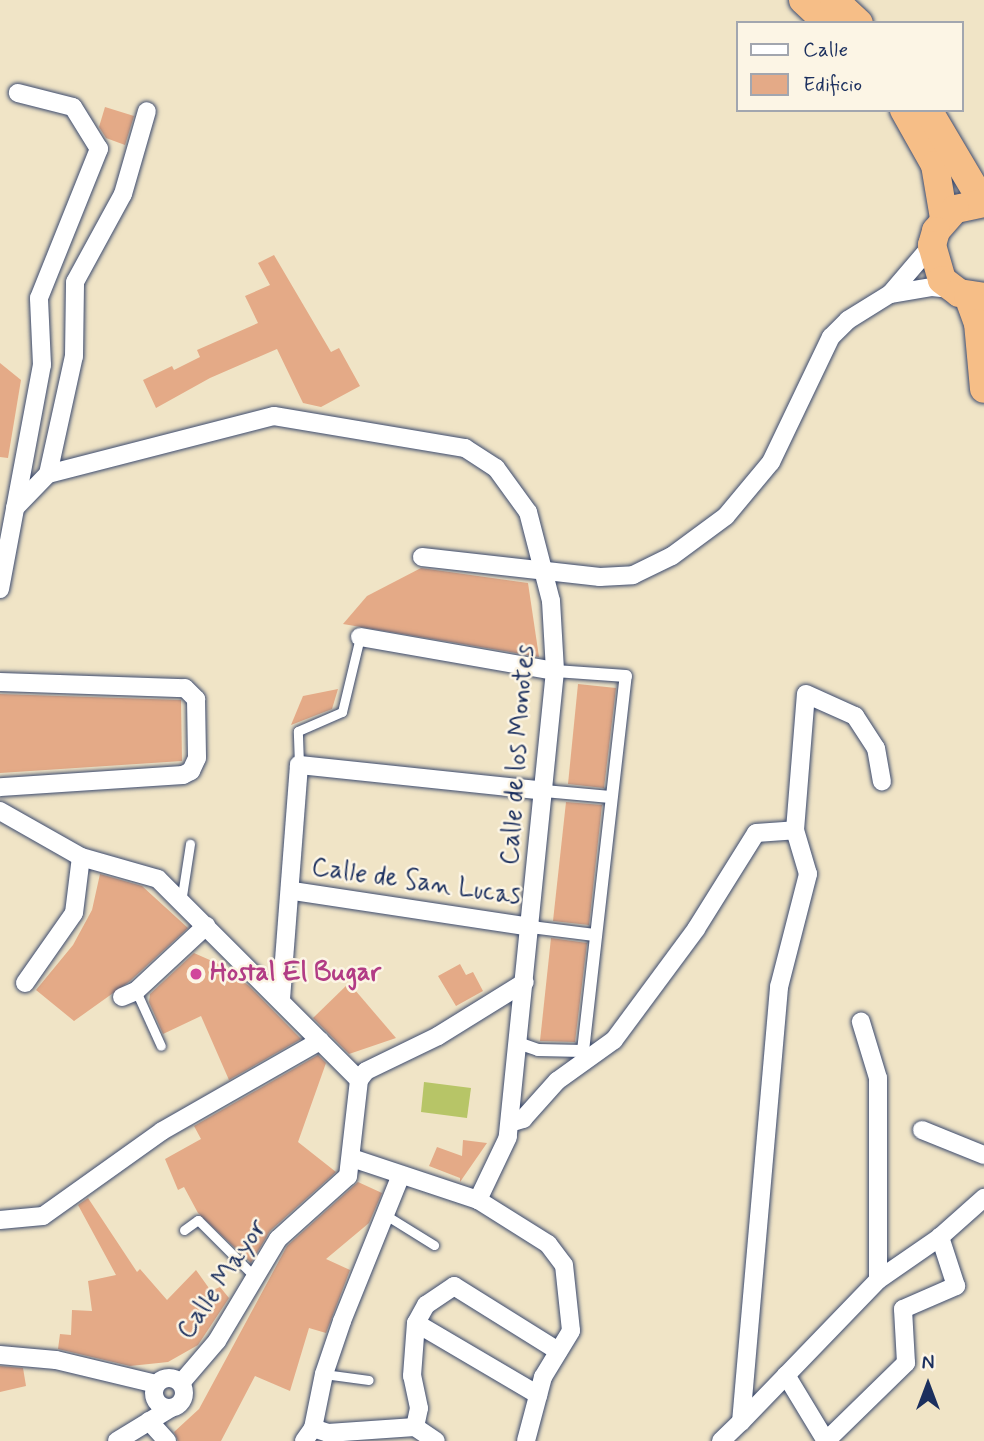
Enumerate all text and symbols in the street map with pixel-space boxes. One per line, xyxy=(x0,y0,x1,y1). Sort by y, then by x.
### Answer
legend xyxy=(736,21,963,112)
text: Calle xyxy=(803,36,848,64)
text: Edificio xyxy=(803,71,862,99)
street label: Calle de los Monotes xyxy=(496,643,542,867)
street label: Calle de San Lucas xyxy=(312,853,520,913)
place label: Hostal El Bugar xyxy=(210,958,376,990)
marker: Hostal El Bugar xyxy=(188,966,204,982)
street label: Calle Mayor xyxy=(172,1215,274,1345)
north arrow xyxy=(893,1350,963,1420)
text: N xyxy=(922,1351,934,1376)

